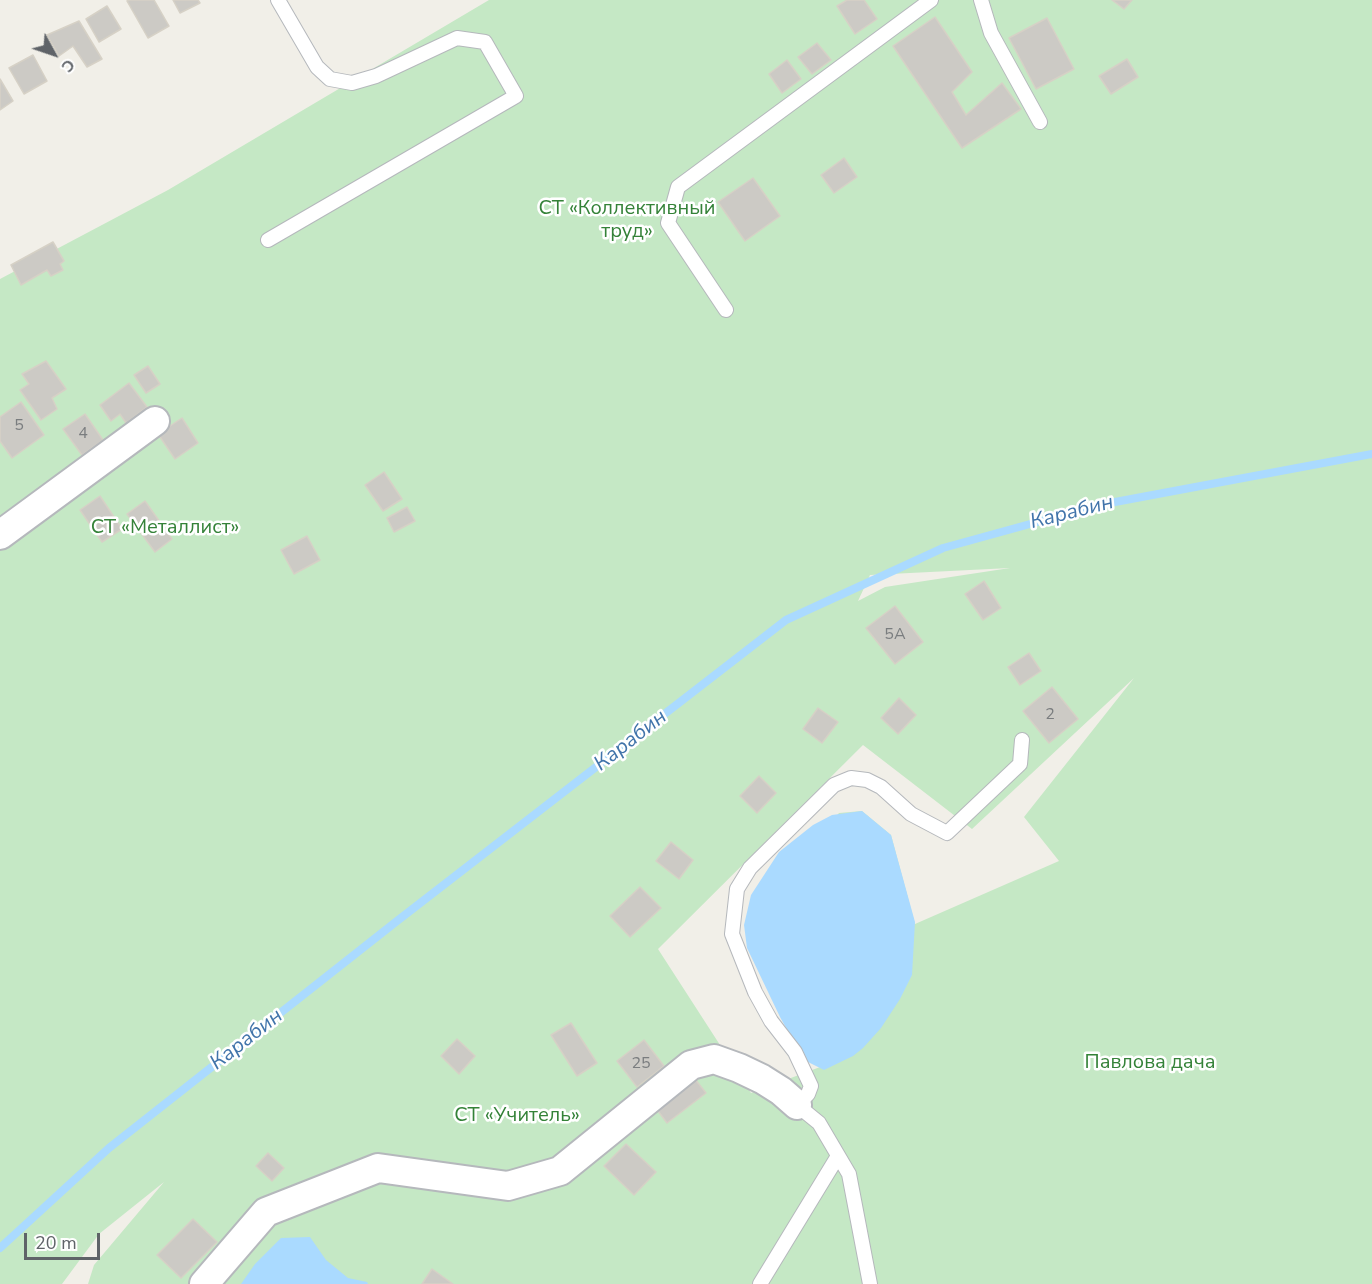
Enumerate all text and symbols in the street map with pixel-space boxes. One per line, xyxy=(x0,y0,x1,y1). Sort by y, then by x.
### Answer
north arrow xyxy=(24,24,84,84)
text: С xyxy=(56,54,80,77)
park label: СТ «Коллективный труд» xyxy=(539,197,715,244)
house number: 5 xyxy=(14,416,24,436)
house number: 4 xyxy=(78,424,88,444)
water label: Карабин xyxy=(1028,490,1116,536)
park label: СТ «Металлист» xyxy=(91,516,239,540)
house number: 5А xyxy=(884,625,906,645)
water label: Карабин xyxy=(590,705,672,777)
house number: 2 xyxy=(1045,705,1055,725)
water label: Карабин xyxy=(206,1004,288,1076)
park label: Павлова дача xyxy=(1085,1051,1215,1075)
house number: 25 xyxy=(631,1054,651,1074)
park label: СТ «Учитель» xyxy=(454,1104,580,1128)
scale bar xyxy=(27,1221,104,1259)
text: 20 m xyxy=(35,1231,77,1255)

